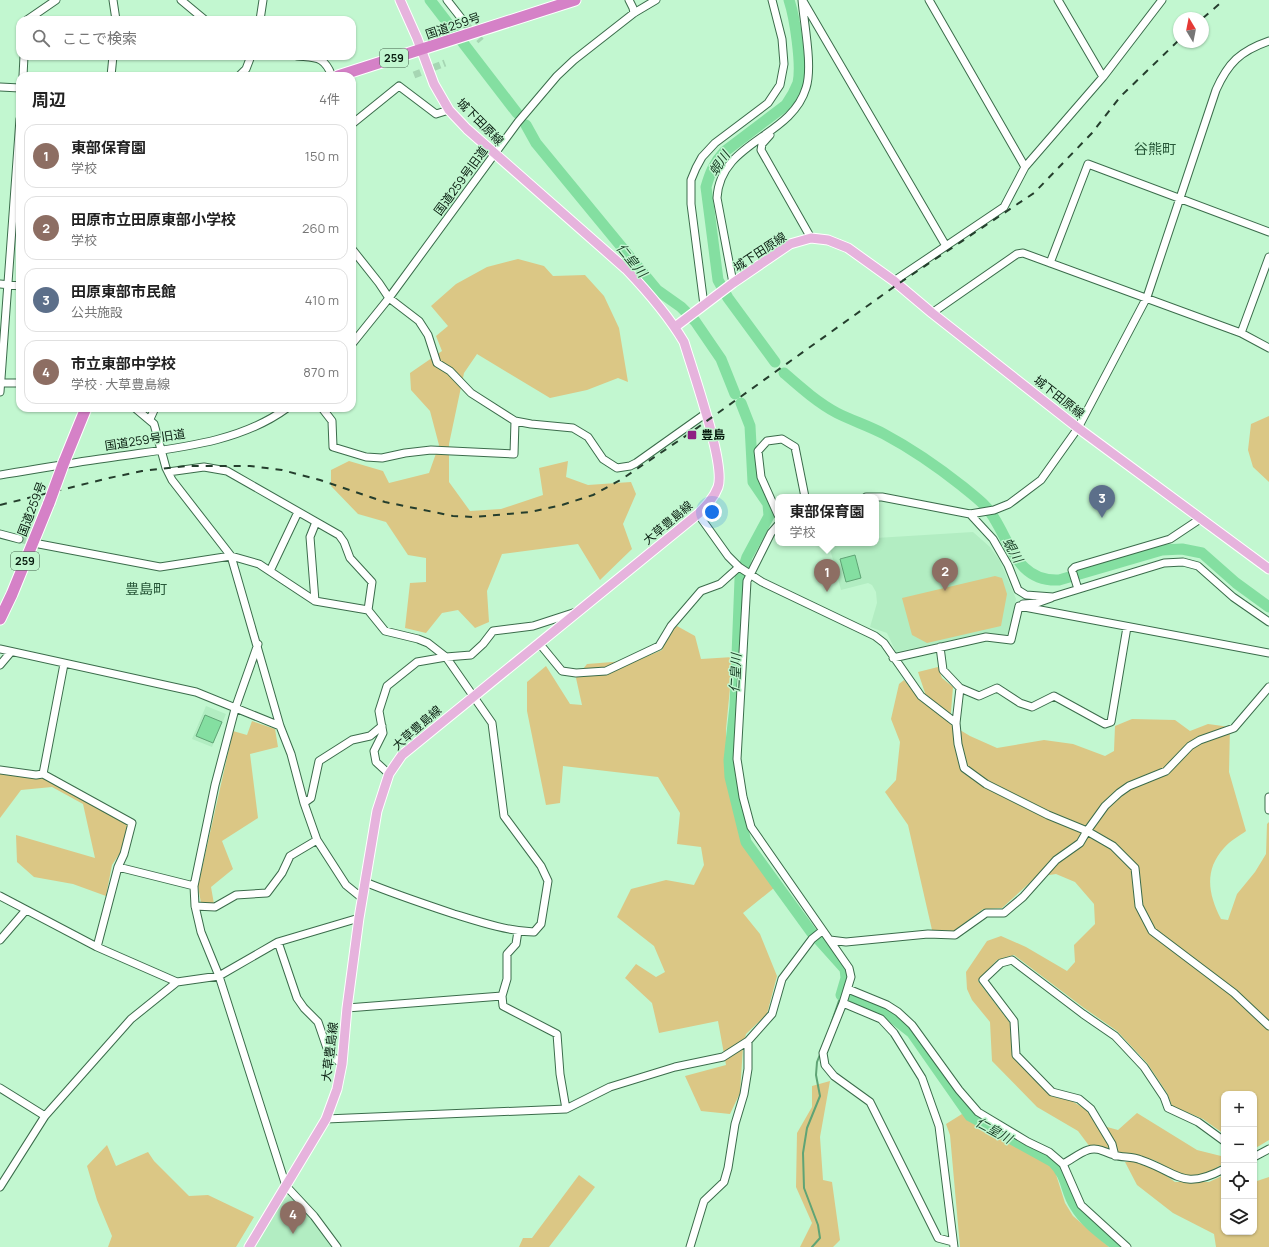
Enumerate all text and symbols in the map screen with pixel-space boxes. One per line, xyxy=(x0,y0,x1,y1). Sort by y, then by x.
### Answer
street label: 国道259号 xyxy=(423,8,483,43)
north arrow xyxy=(1173,12,1209,48)
search box xyxy=(16,16,356,60)
icon: search xyxy=(30,27,52,49)
text: ここで検索 xyxy=(62,28,137,49)
road number: 259 xyxy=(380,49,408,67)
text: 周辺 xyxy=(32,88,66,111)
text: 4件 xyxy=(319,90,340,108)
street label: 城下田原線 xyxy=(453,94,508,149)
text: 東部保育園 xyxy=(71,137,146,158)
district label: 谷熊町 xyxy=(1134,139,1176,158)
street label: 国道259号旧道 xyxy=(430,143,491,219)
water label: 蜆川 xyxy=(704,146,735,179)
text: 1 xyxy=(43,147,49,165)
text: 150 m xyxy=(305,147,339,165)
text: 学校 xyxy=(71,159,97,177)
text: 田原市立田原東部小学校 xyxy=(71,209,236,230)
text: 2 xyxy=(42,219,50,237)
text: 260 m xyxy=(302,219,339,237)
street label: 城下田原線 xyxy=(730,228,790,275)
text: 学校 xyxy=(71,231,97,249)
water label: 仁皇川 xyxy=(613,239,653,282)
text: 田原東部市民館 xyxy=(71,281,176,302)
text: 3 xyxy=(42,291,50,309)
text: 410 m xyxy=(305,291,339,309)
text: 公共施設 xyxy=(71,303,123,321)
text: 市立東部中学校 xyxy=(71,353,176,374)
text: 4 xyxy=(42,363,50,381)
text: 870 m xyxy=(303,363,339,381)
street label: 城下田原線 xyxy=(1030,371,1088,422)
text: 学校 · 大草豊島線 xyxy=(71,375,170,393)
street label: 国道259号旧道 xyxy=(103,425,186,454)
place label: 豊島 xyxy=(701,426,725,443)
marker: 豊島 xyxy=(686,429,698,441)
street label: 国道259号 xyxy=(13,479,50,539)
pin: 3 xyxy=(1089,485,1115,518)
popup xyxy=(775,494,879,546)
street label: 大草豊島線 xyxy=(639,497,696,548)
text: 東部保育園 xyxy=(789,501,865,522)
your location xyxy=(702,502,722,522)
text: 学校 xyxy=(789,523,816,541)
water label: 蜆川 xyxy=(999,534,1028,567)
road number: 259 xyxy=(11,552,39,570)
pin: 2 xyxy=(932,558,958,591)
pin: 1 xyxy=(814,559,840,592)
district label: 豊島町 xyxy=(125,579,167,598)
water label: 仁皇川 xyxy=(725,651,745,693)
street label: 大草豊島線 xyxy=(388,702,445,754)
street label: 大草豊島線 xyxy=(317,1021,342,1083)
map controls xyxy=(1221,1091,1257,1235)
button: + xyxy=(1221,1091,1257,1127)
water label: 仁皇川 xyxy=(973,1113,1017,1148)
button: − xyxy=(1221,1127,1257,1163)
button: locate xyxy=(1221,1163,1257,1199)
button: layers xyxy=(1221,1199,1257,1235)
pin: 4 xyxy=(280,1201,306,1234)

